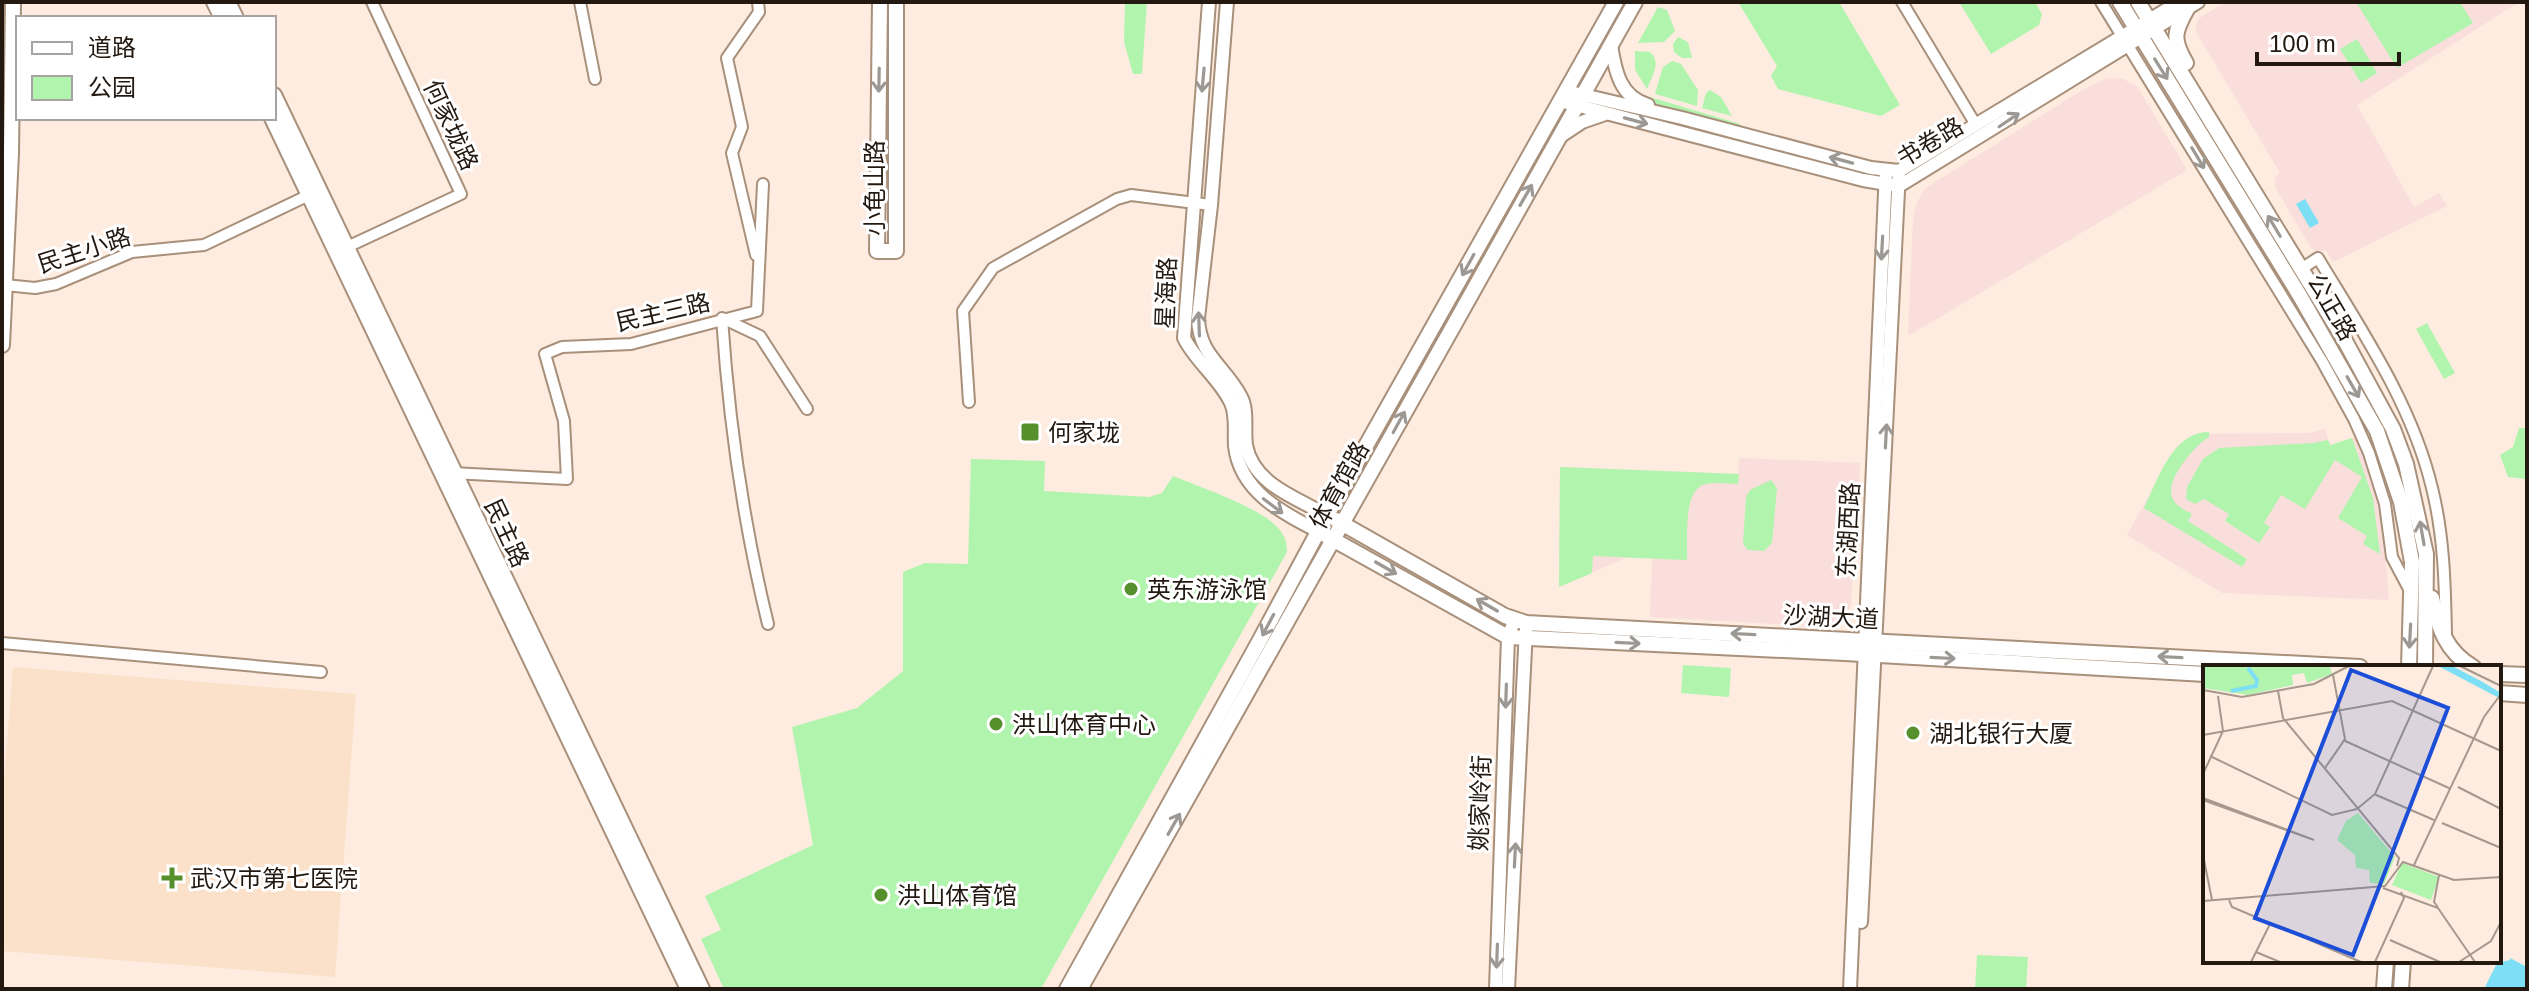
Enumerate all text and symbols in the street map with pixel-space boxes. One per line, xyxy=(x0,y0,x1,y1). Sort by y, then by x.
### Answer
legend xyxy=(16,16,276,120)
scale bar xyxy=(2257,16,2399,66)
text: 100 m xyxy=(2269,30,2336,57)
text: 道路 xyxy=(88,34,136,61)
one-way arrow xyxy=(2153,57,2169,80)
one-way arrow xyxy=(871,66,887,93)
one-way arrow xyxy=(1195,66,1210,93)
text: 公园 xyxy=(88,74,136,101)
street label: 何家垅路 xyxy=(418,76,484,174)
street label: 书卷路 xyxy=(1892,112,1968,172)
one-way arrow xyxy=(1997,112,2019,128)
one-way arrow xyxy=(1622,115,1648,130)
street label: 小龟山路 xyxy=(861,140,888,236)
one-way arrow xyxy=(2190,146,2206,169)
one-way arrow xyxy=(1829,151,1855,166)
one-way arrow xyxy=(1518,184,1534,207)
one-way arrow xyxy=(2266,215,2282,238)
street label: 民主小路 xyxy=(34,222,134,278)
one-way arrow xyxy=(1875,234,1890,261)
one-way arrow xyxy=(1460,253,1476,276)
street label: 星海路 xyxy=(1151,257,1181,329)
street label: 公正路 xyxy=(2302,269,2362,345)
street label: 民主三路 xyxy=(613,288,713,336)
one-way arrow xyxy=(1192,311,1207,338)
one-way arrow xyxy=(2345,375,2361,398)
one-way arrow xyxy=(1391,411,1407,434)
place label: 何家垅 xyxy=(1048,419,1120,446)
marker: 何家垅 xyxy=(1019,421,1041,443)
one-way arrow xyxy=(1879,423,1894,450)
street label: 体育馆路 xyxy=(1304,436,1374,534)
street label: 东湖西路 xyxy=(1832,481,1864,579)
street label: 民主路 xyxy=(480,495,534,571)
one-way arrow xyxy=(1262,497,1283,514)
one-way arrow xyxy=(2414,521,2429,547)
one-way arrow xyxy=(1374,560,1398,576)
place label: 英东游泳馆 xyxy=(1147,576,1267,603)
marker: 英东游泳馆 xyxy=(1122,580,1140,598)
one-way arrow xyxy=(1476,597,1499,613)
street label: 沙湖大道 xyxy=(1782,601,1880,633)
one-way arrow xyxy=(1260,613,1276,636)
one-way arrow xyxy=(2403,622,2418,649)
one-way arrow xyxy=(1730,627,1757,642)
one-way arrow xyxy=(1614,635,1641,650)
one-way arrow xyxy=(2157,649,2184,664)
one-way arrow xyxy=(1929,651,1956,666)
inset map xyxy=(2203,665,2501,963)
one-way arrow xyxy=(1499,682,1514,709)
place label: 洪山体育中心 xyxy=(1012,711,1156,738)
marker: 洪山体育中心 xyxy=(987,715,1005,733)
place label: 湖北银行大厦 xyxy=(1929,720,2073,747)
marker: 湖北银行大厦 xyxy=(1904,724,1922,742)
street label: 姚家岭街 xyxy=(1465,755,1495,851)
one-way arrow xyxy=(1167,812,1182,836)
one-way arrow xyxy=(1508,842,1523,869)
place label: 武汉市第七医院 xyxy=(190,865,358,892)
marker: 武汉市第七医院 xyxy=(161,867,183,889)
place label: 洪山体育馆 xyxy=(897,882,1017,909)
marker: 洪山体育馆 xyxy=(872,886,890,904)
one-way arrow xyxy=(1489,942,1504,969)

